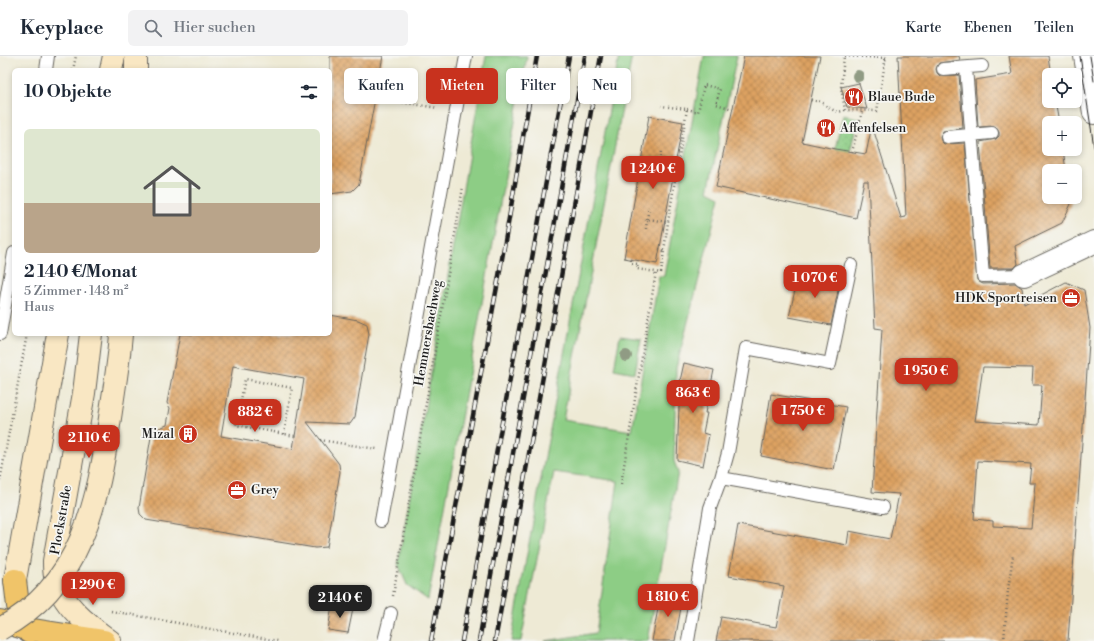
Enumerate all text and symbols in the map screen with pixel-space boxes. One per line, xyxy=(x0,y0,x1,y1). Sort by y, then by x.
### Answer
search box xyxy=(128,10,408,46)
text: Keyplace xyxy=(20,16,104,40)
icon: search xyxy=(142,17,164,39)
text: Hier suchen xyxy=(174,18,256,37)
text: Karte xyxy=(905,19,942,37)
text: Ebenen xyxy=(964,19,1012,37)
text: Teilen xyxy=(1034,19,1074,37)
chip: Kaufen xyxy=(344,68,418,104)
chip: Mieten xyxy=(426,68,498,104)
chip: Filter xyxy=(506,68,570,104)
chip: Neu xyxy=(578,68,631,104)
map controls xyxy=(1042,68,1082,204)
button: locate xyxy=(1042,68,1082,108)
text: 10 Objekte xyxy=(24,81,112,103)
icon: filters xyxy=(298,81,320,103)
restaurant icon: Blaue Bude xyxy=(843,86,865,108)
place label: Blaue Bude xyxy=(867,89,935,105)
button: + xyxy=(1042,116,1082,156)
restaurant icon: Affenfelsen xyxy=(815,117,837,139)
place label: Affenfelsen xyxy=(839,120,906,136)
icon: home xyxy=(136,155,208,227)
pin: 1 240 € xyxy=(616,156,690,190)
text: 1 240 € xyxy=(630,161,676,177)
button: − xyxy=(1042,164,1082,204)
text: 2 140 €/Monat xyxy=(24,261,137,283)
pin: 1 070 € xyxy=(778,265,852,299)
text: 1 070 € xyxy=(793,270,837,286)
street label: Hemmersbachweg xyxy=(411,278,445,388)
text: 5 Zimmer · 148 m² xyxy=(24,283,128,299)
office icon: HDK Sportreisen xyxy=(1060,287,1082,309)
place label: HDK Sportreisen xyxy=(955,290,1057,306)
text: Haus xyxy=(24,299,54,315)
pin: 1 950 € xyxy=(889,358,963,392)
text: 1 950 € xyxy=(904,363,948,379)
pin: 863 € xyxy=(665,380,721,414)
text: 863 € xyxy=(676,385,710,401)
pin: 1 750 € xyxy=(766,398,840,432)
pin: 882 € xyxy=(227,399,283,433)
text: 1 750 € xyxy=(781,403,825,419)
text: 882 € xyxy=(237,404,273,420)
building icon: Mizal xyxy=(177,423,199,445)
pin: 2 110 € xyxy=(52,425,126,459)
place label: Mizal xyxy=(142,426,174,442)
text: 2 110 € xyxy=(68,430,110,446)
office icon: Grey xyxy=(226,479,248,501)
place label: Grey xyxy=(251,482,280,498)
street label: Plockstraße xyxy=(47,484,75,556)
pin: 1 290 € xyxy=(56,572,130,606)
text: 1 290 € xyxy=(71,577,115,593)
pin: 1 810 € xyxy=(631,584,705,618)
pin: 2 140 € xyxy=(303,585,377,619)
text: 1 810 € xyxy=(647,589,689,605)
text: 2 140 € xyxy=(318,590,362,606)

